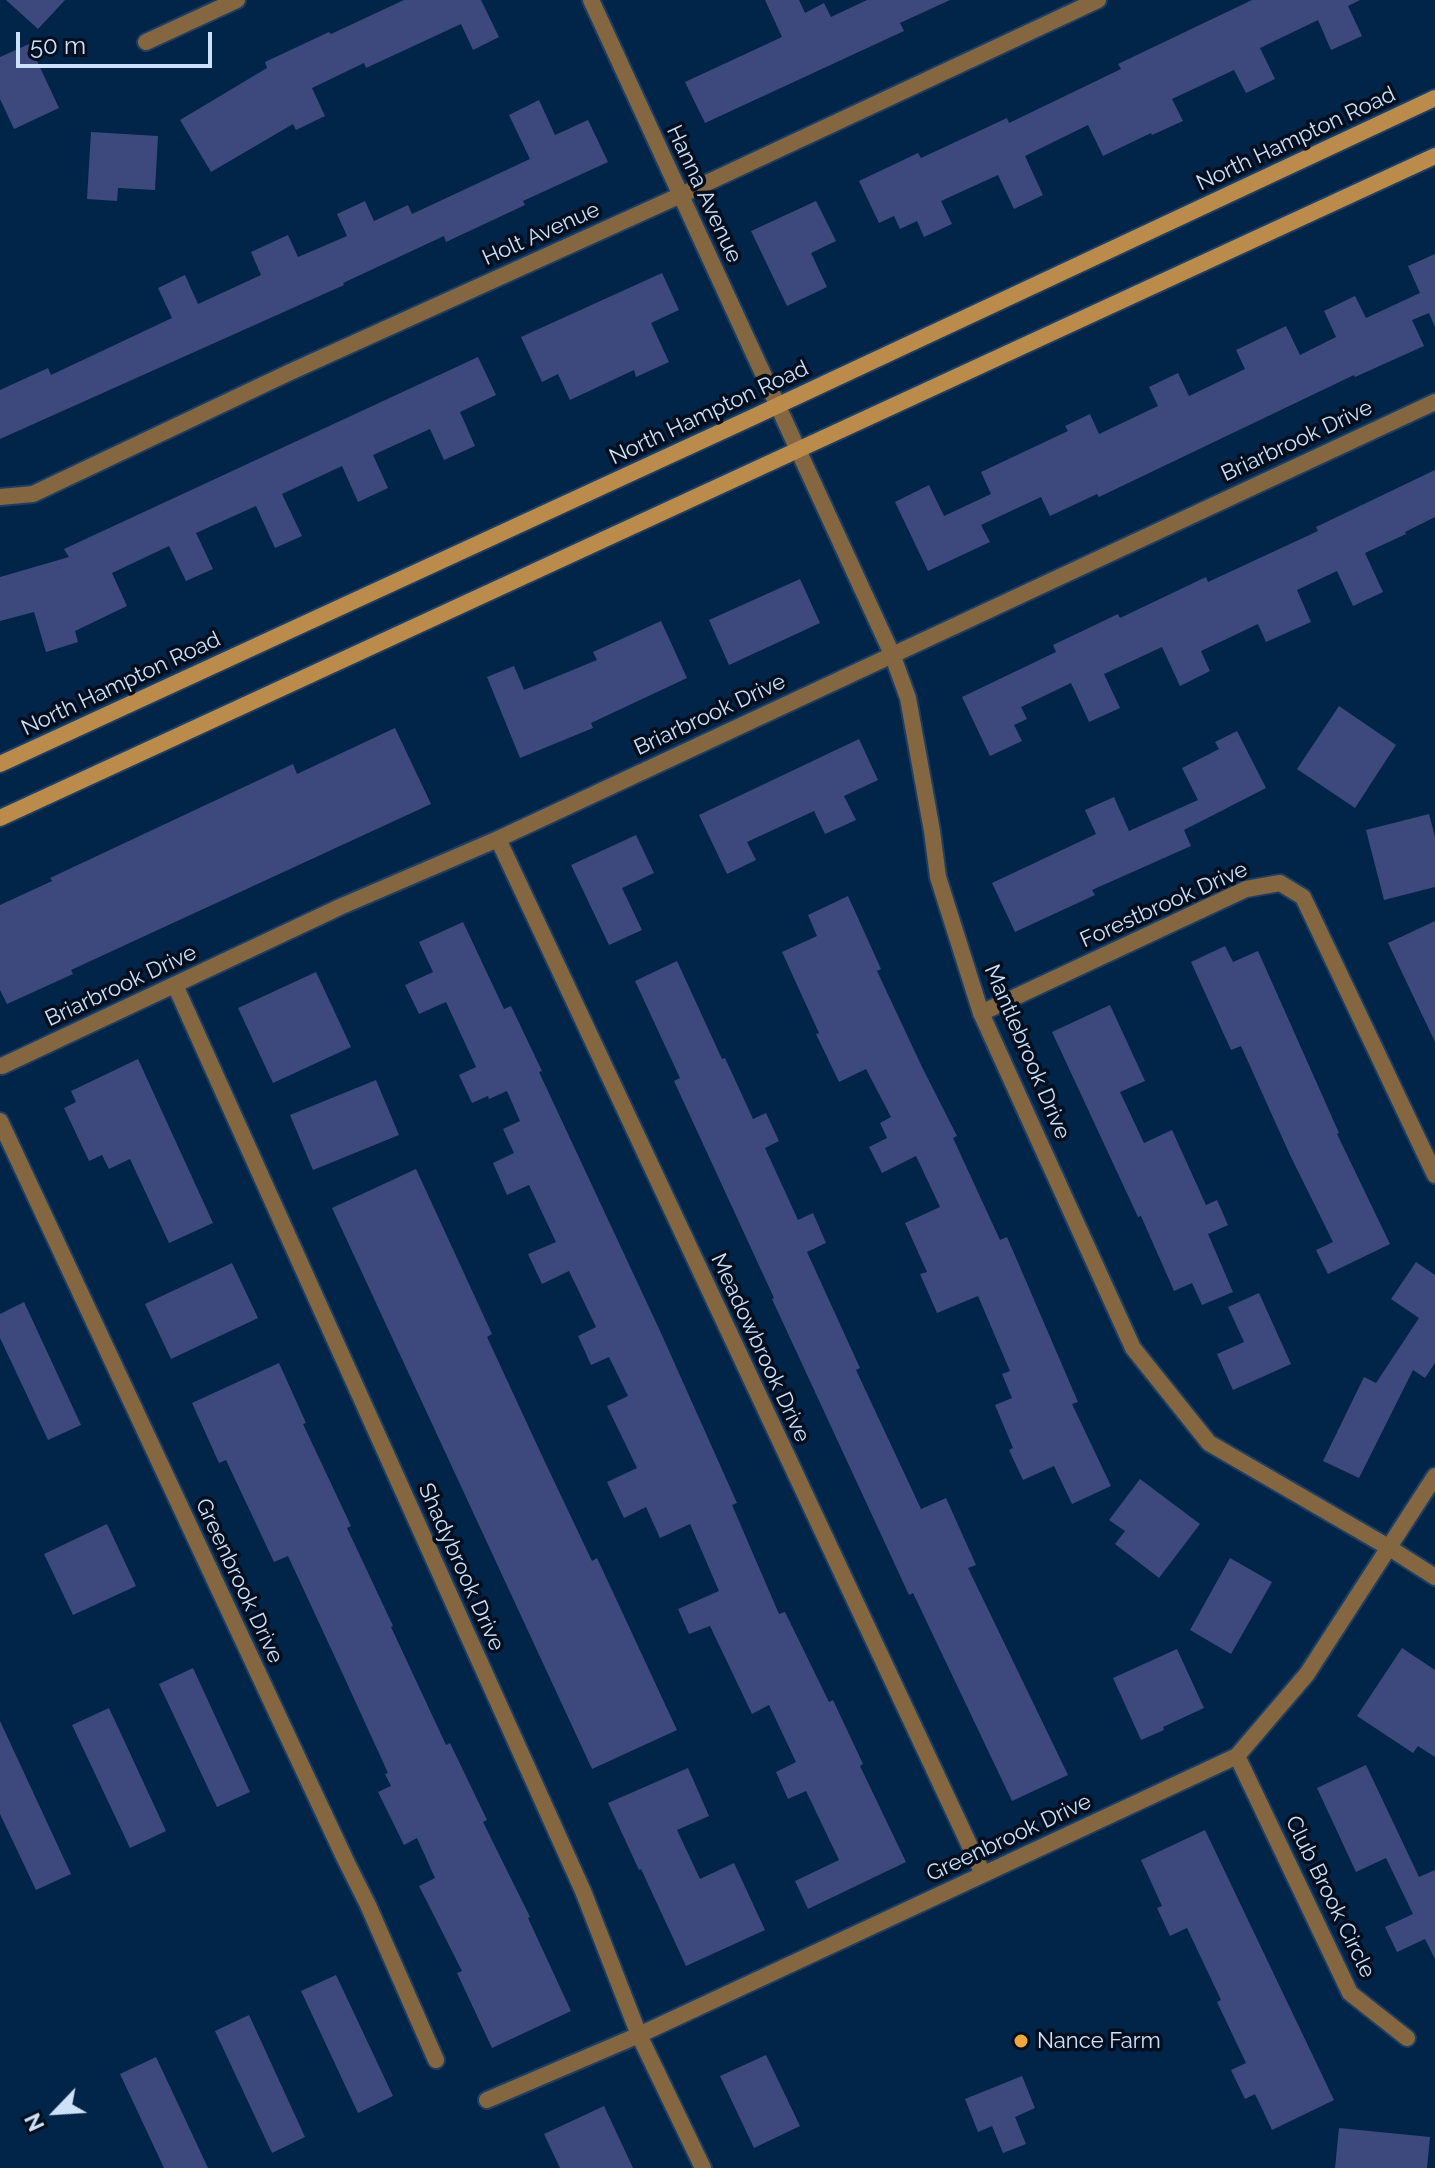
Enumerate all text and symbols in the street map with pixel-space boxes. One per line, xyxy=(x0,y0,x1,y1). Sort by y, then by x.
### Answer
scale bar xyxy=(20,16,216,66)
text: 50 m xyxy=(30,31,86,60)
street label: North Hampton Road xyxy=(1192,81,1400,197)
street label: Hanna Avenue xyxy=(661,121,747,267)
street label: Holt Avenue xyxy=(478,196,604,272)
street label: North Hampton Road xyxy=(605,355,813,471)
street label: Briarbrook Drive xyxy=(1217,394,1377,488)
street label: North Hampton Road xyxy=(17,626,225,742)
street label: Briarbrook Drive xyxy=(630,668,790,762)
street label: Forestbrook Drive xyxy=(1076,856,1252,954)
street label: Briarbrook Drive xyxy=(41,939,201,1033)
street label: Mantlebrook Drive xyxy=(978,961,1076,1143)
street label: Meadowbrook Drive xyxy=(705,1249,815,1447)
street label: Shadybrook Drive xyxy=(412,1479,510,1655)
street label: Greenbrook Drive xyxy=(189,1494,289,1668)
street label: Greenbrook Drive xyxy=(922,1788,1096,1888)
street label: Club Brook Circle xyxy=(1279,1812,1381,1982)
place label: Nance Farm xyxy=(1037,2028,1161,2054)
marker: Nance Farm xyxy=(1012,2032,1030,2050)
north arrow xyxy=(16,2072,96,2152)
text: N xyxy=(19,2109,50,2135)

